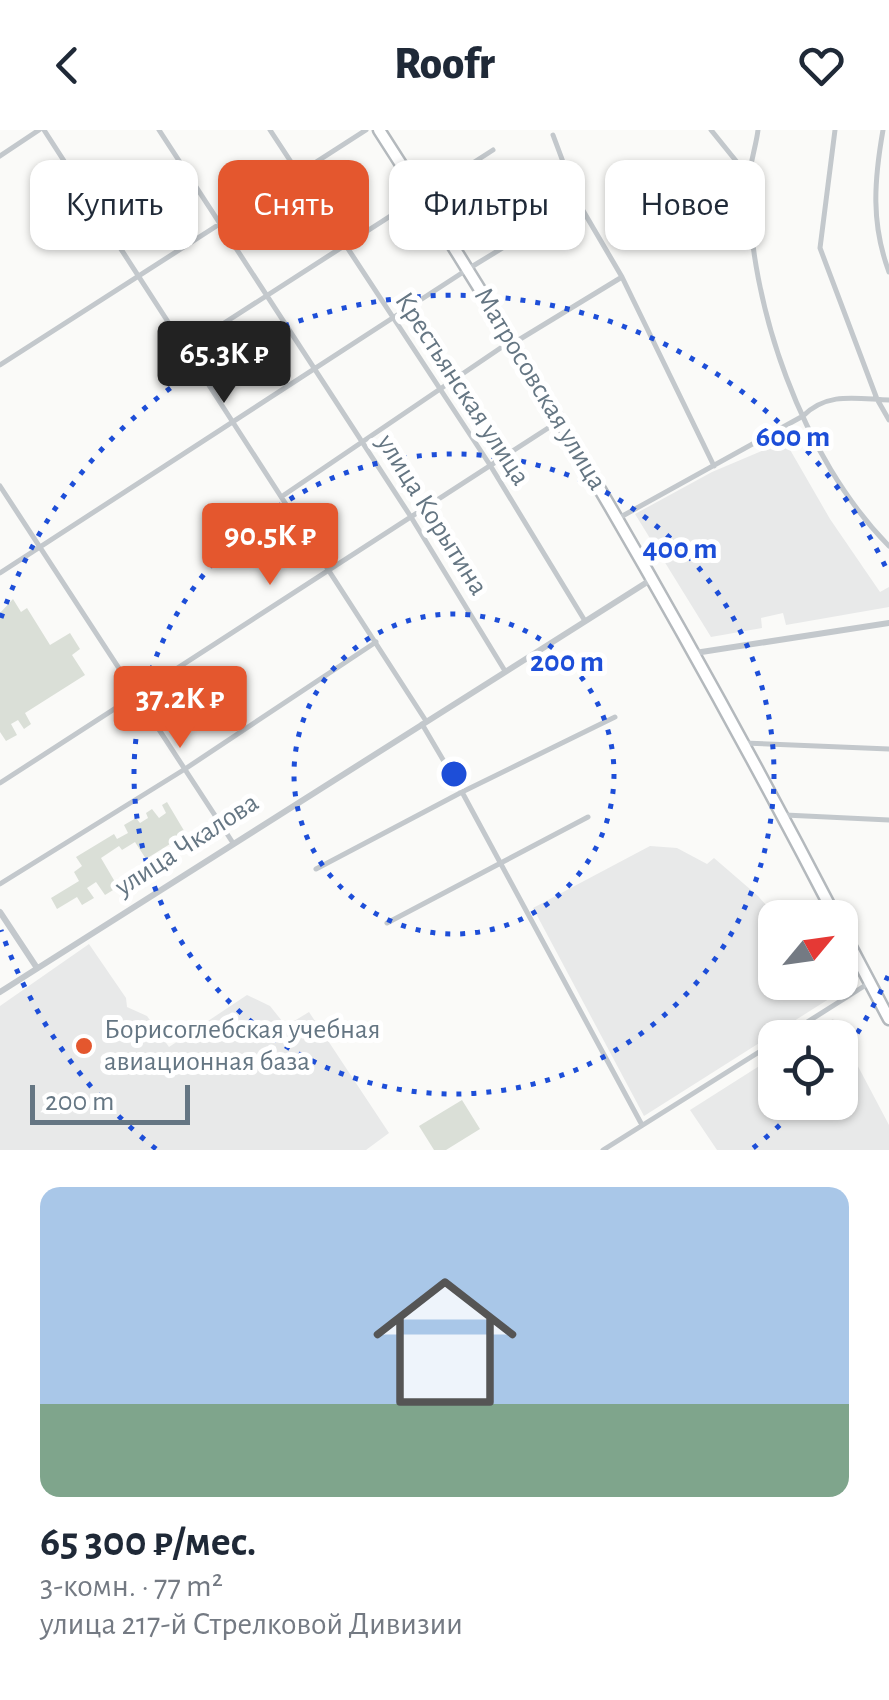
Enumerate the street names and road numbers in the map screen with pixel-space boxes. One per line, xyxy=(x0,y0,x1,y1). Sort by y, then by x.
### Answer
street label: Матросовская улица xyxy=(469,283,612,495)
street label: Крестьянская улица xyxy=(389,287,535,491)
street label: улица Корытина xyxy=(371,429,493,601)
street label: улица Чкалова xyxy=(109,788,264,902)

